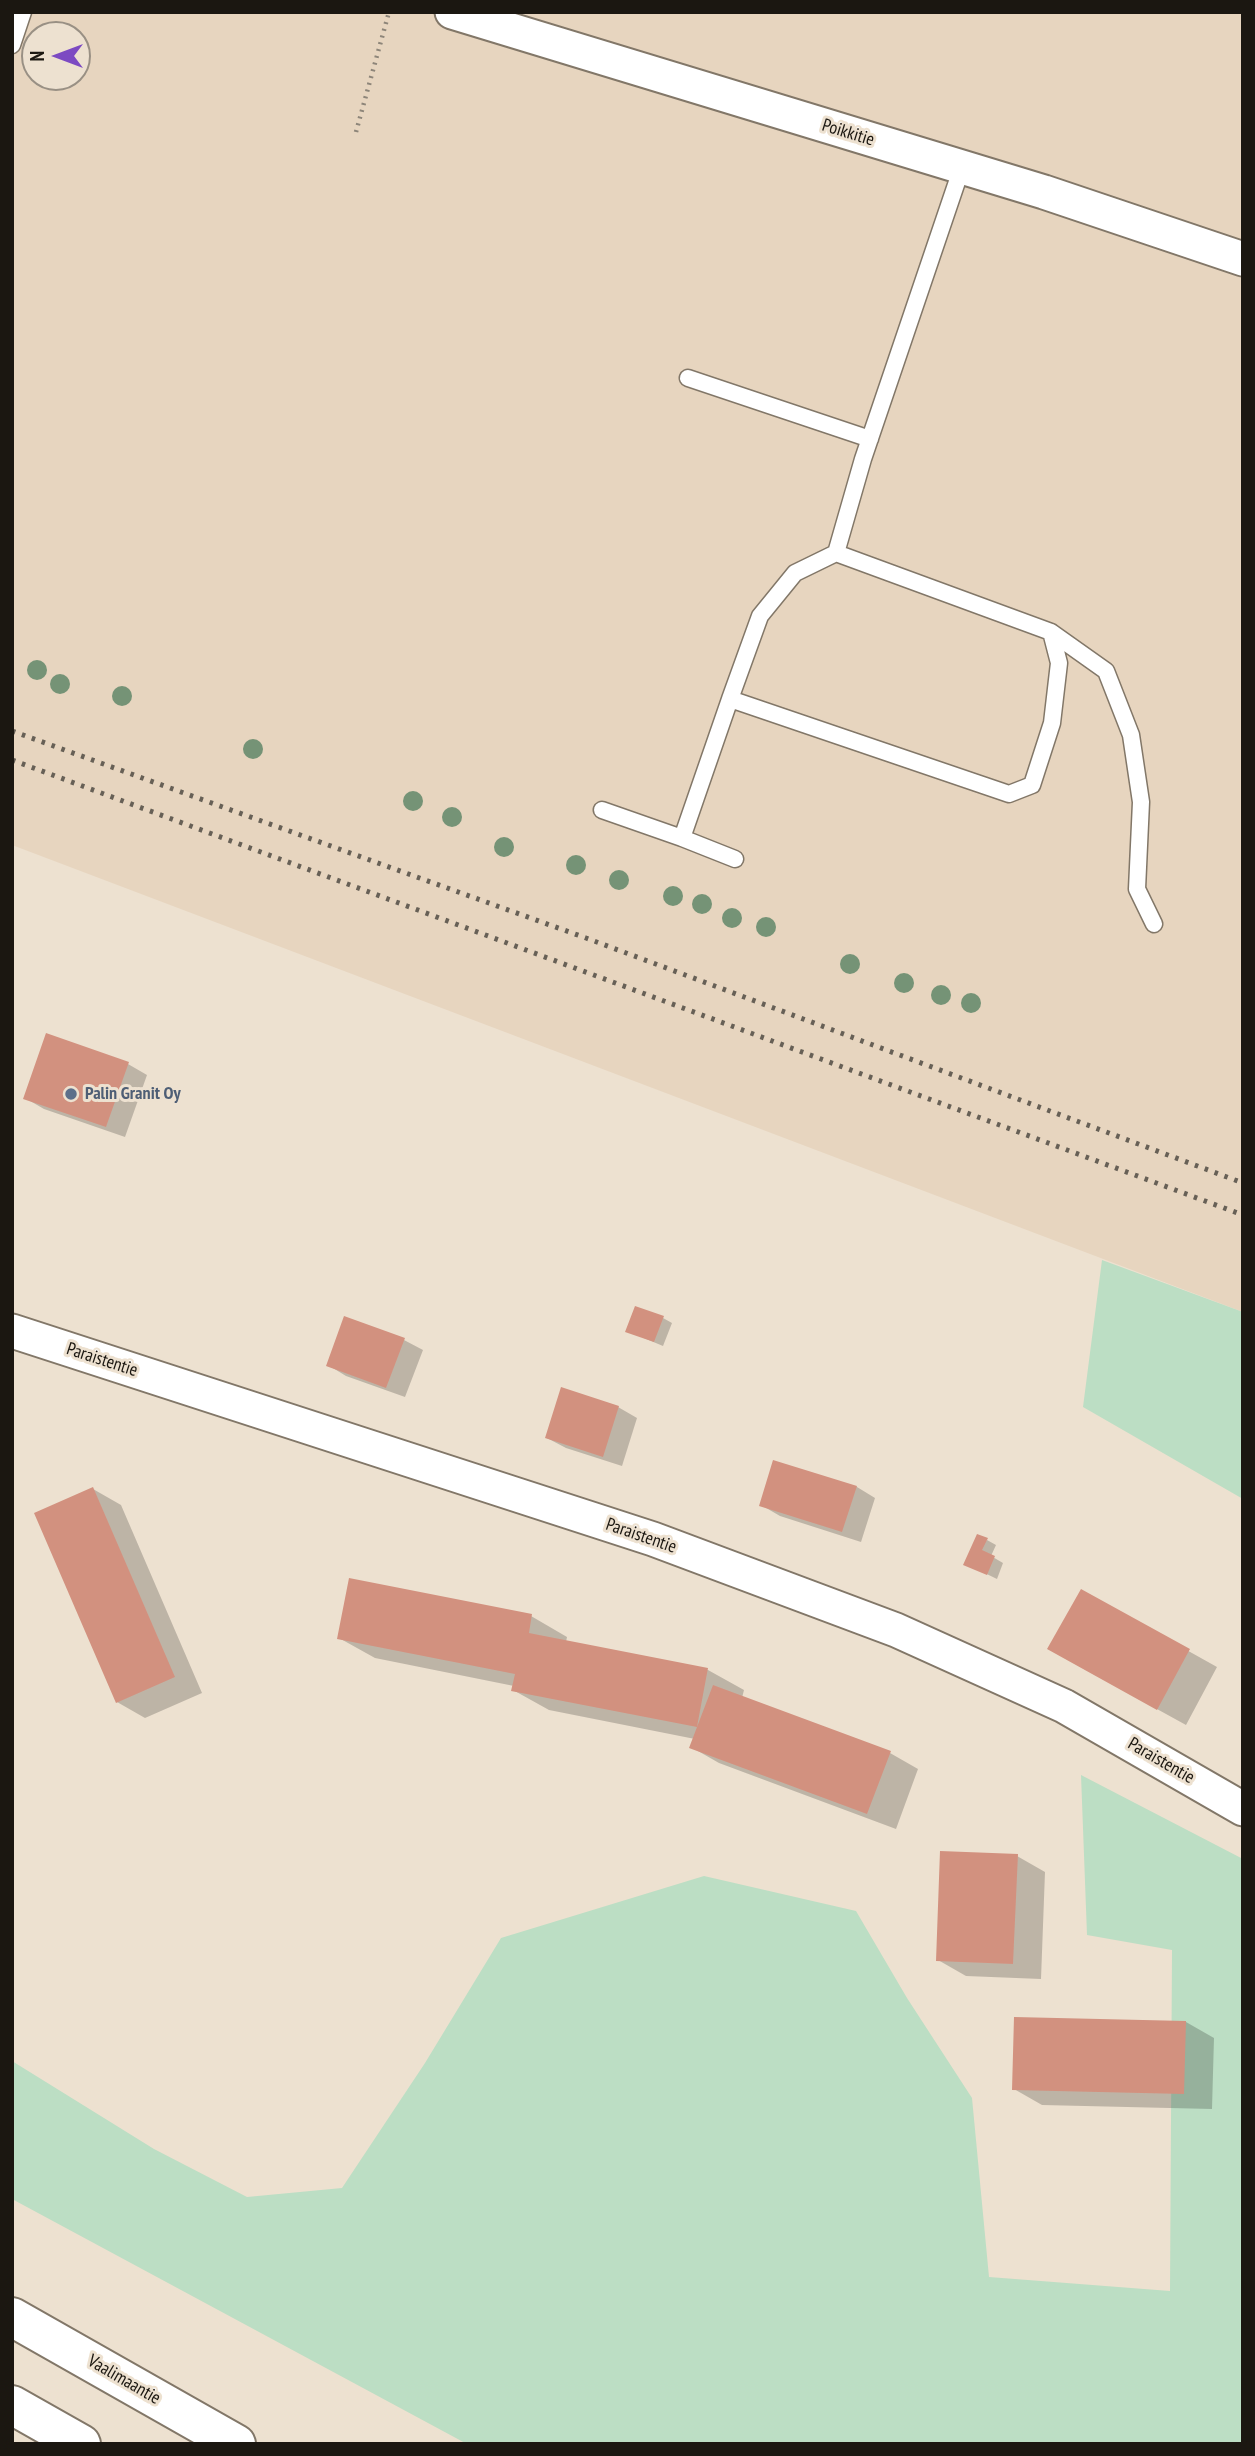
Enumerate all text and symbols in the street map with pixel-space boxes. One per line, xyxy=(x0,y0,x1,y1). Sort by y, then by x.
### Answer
north arrow xyxy=(21,21,91,91)
text: N xyxy=(25,51,49,61)
street label: Poikkitie xyxy=(819,115,877,151)
place label: Palin Granit Oy xyxy=(85,1083,181,1105)
marker: Palin Granit Oy xyxy=(63,1086,79,1102)
street label: Paraistentie xyxy=(64,1338,140,1382)
street label: Paraistentie xyxy=(603,1514,679,1558)
street label: Paraistentie xyxy=(1124,1733,1198,1789)
street label: Vaalimaantie xyxy=(84,2351,164,2409)

